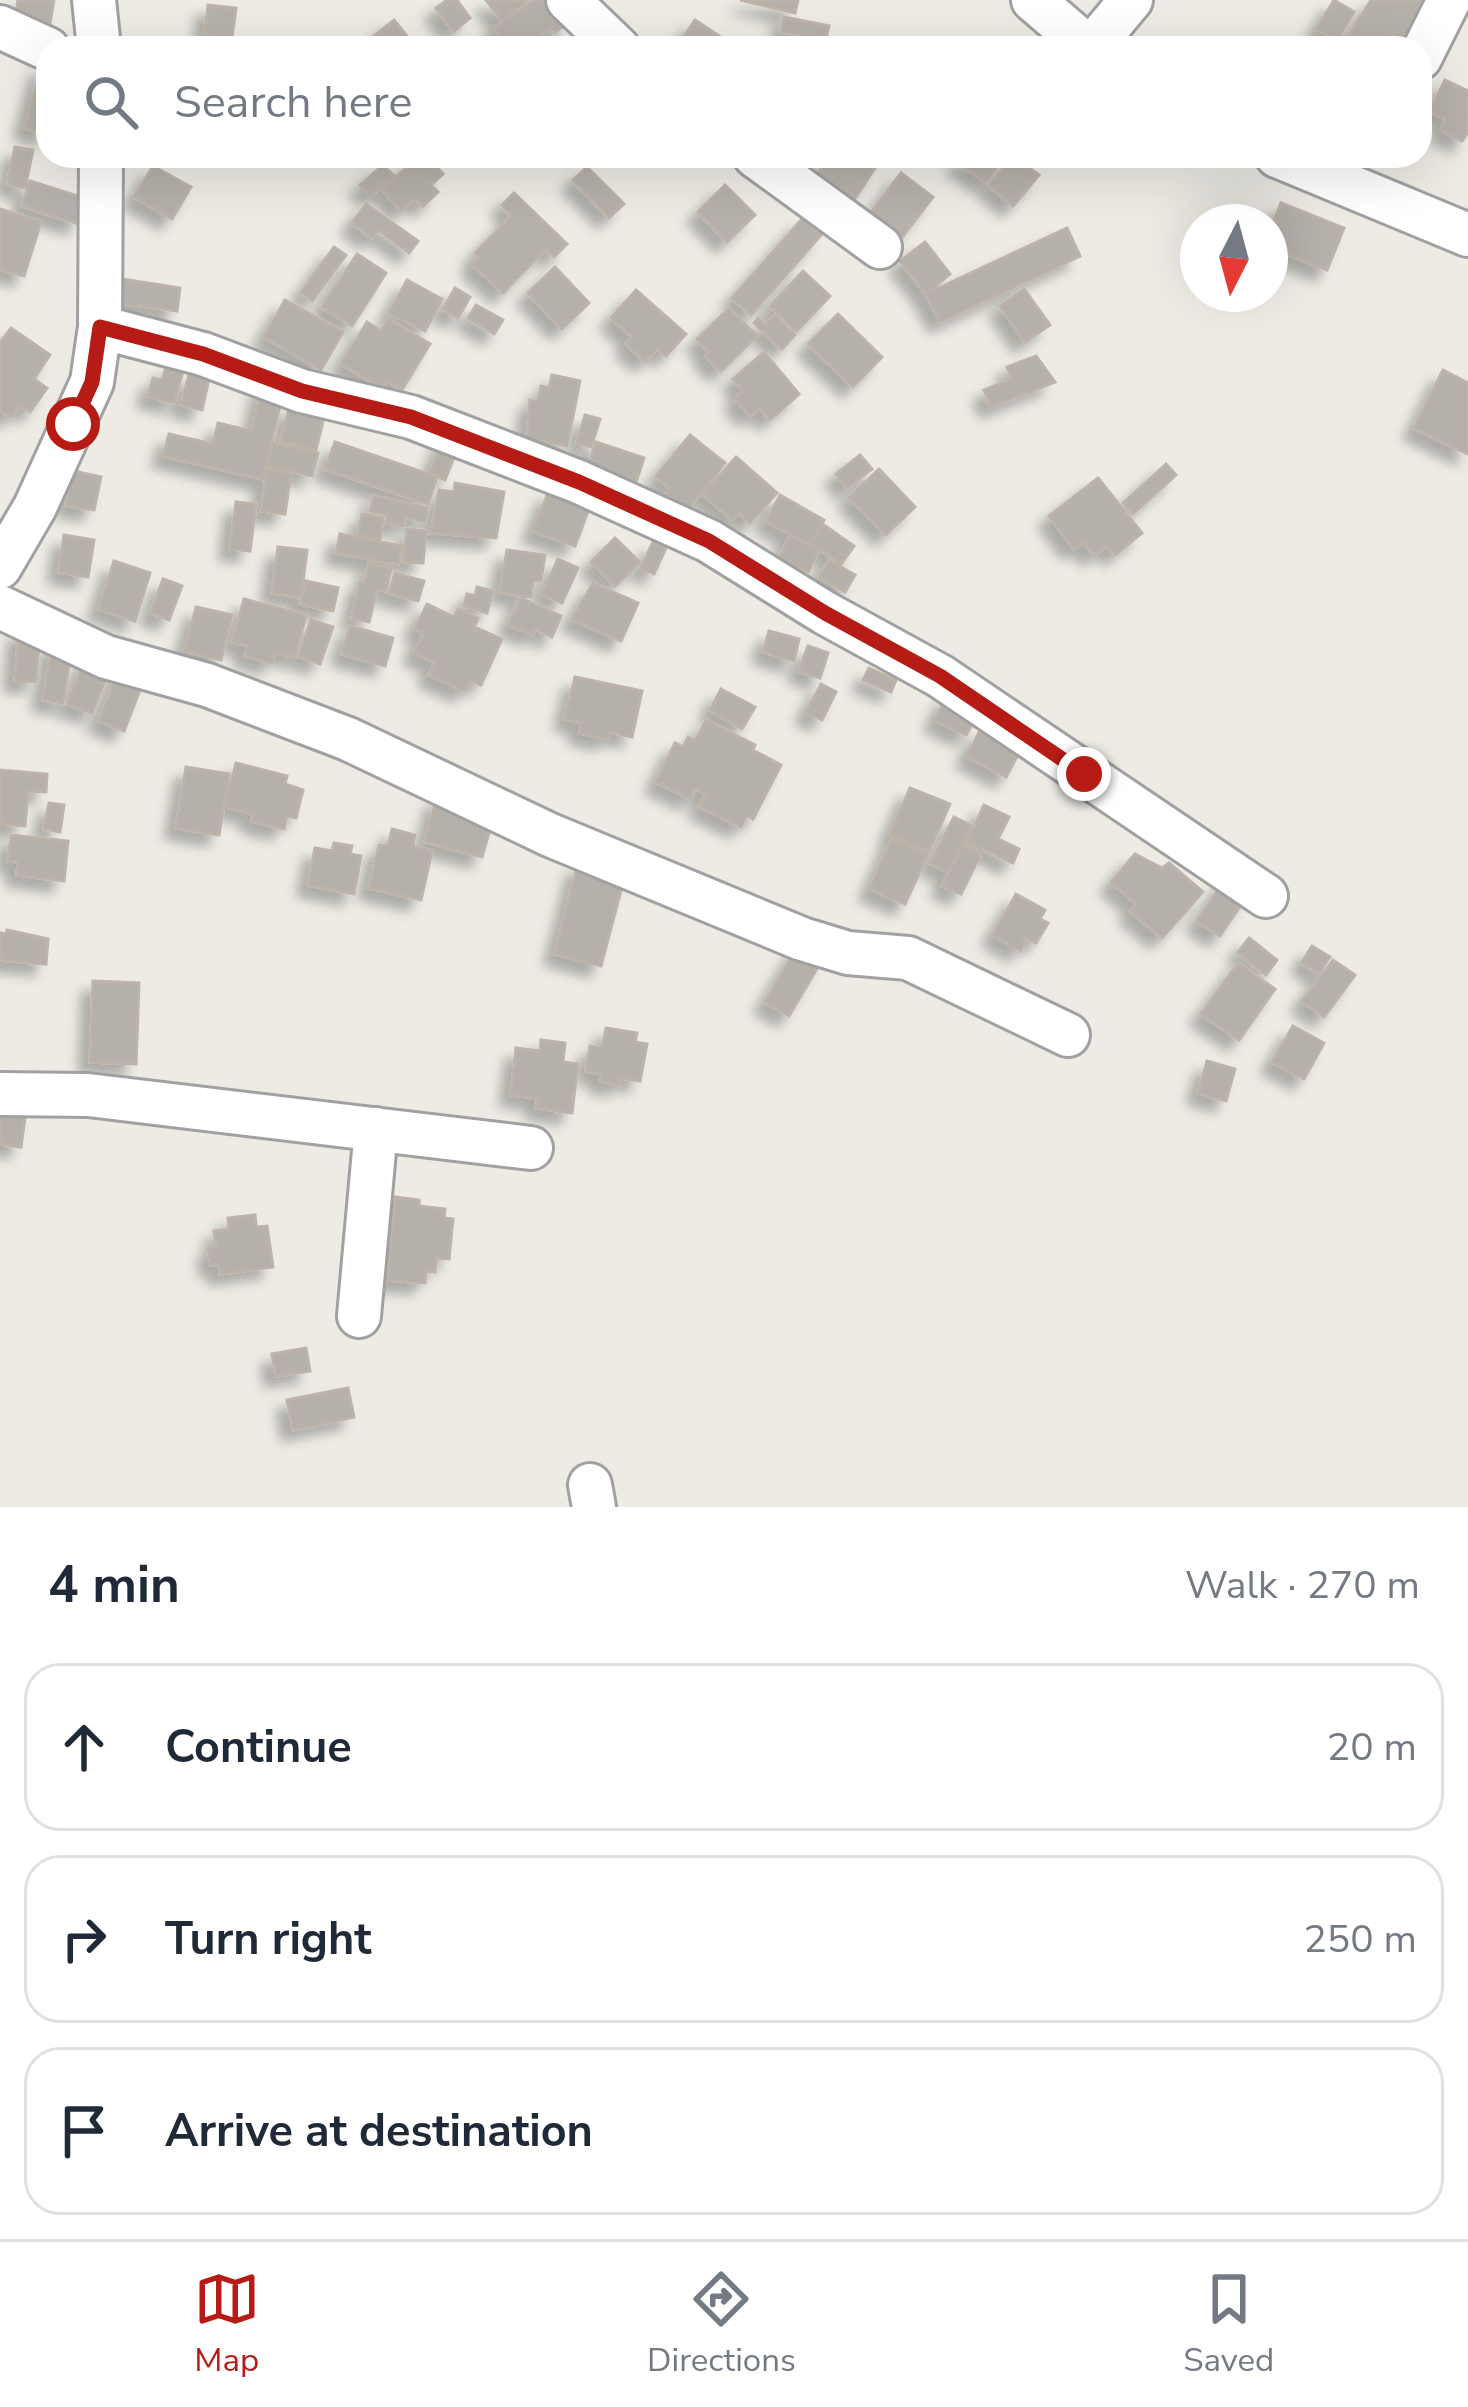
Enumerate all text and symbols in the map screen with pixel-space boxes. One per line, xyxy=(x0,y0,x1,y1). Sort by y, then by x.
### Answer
search box xyxy=(36,36,1432,168)
icon: search xyxy=(78,69,144,135)
text: Search here xyxy=(174,72,413,133)
north arrow xyxy=(1180,204,1288,312)
route start xyxy=(46,397,100,451)
route end xyxy=(1057,747,1111,801)
text: 4 min xyxy=(48,1550,180,1620)
text: Walk · 270 m xyxy=(1185,1559,1420,1612)
icon: ahead xyxy=(51,1714,117,1780)
text: Continue xyxy=(165,1717,352,1778)
text: 20 m xyxy=(1327,1721,1417,1774)
icon: right xyxy=(51,1906,117,1972)
text: Turn right xyxy=(165,1909,372,1970)
text: 250 m xyxy=(1303,1913,1417,1966)
icon: arrive xyxy=(51,2098,117,2164)
text: Arrive at destination xyxy=(165,2101,593,2162)
tab: Map xyxy=(194,2266,260,2383)
tab: Directions xyxy=(647,2266,796,2383)
tab: Saved xyxy=(1183,2266,1274,2383)

